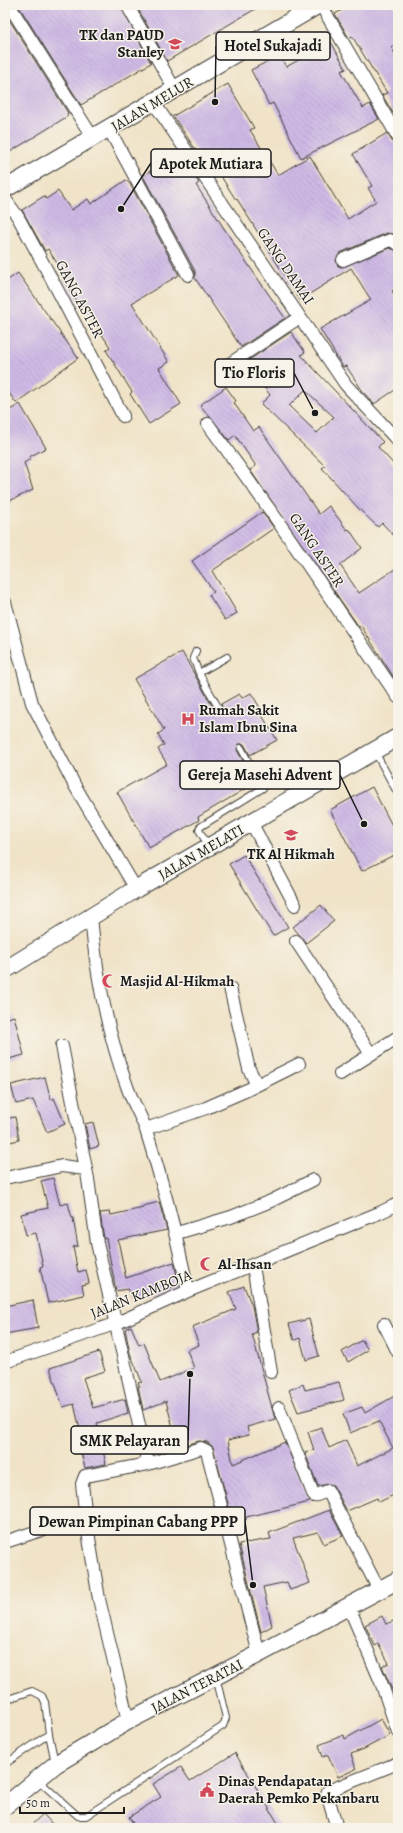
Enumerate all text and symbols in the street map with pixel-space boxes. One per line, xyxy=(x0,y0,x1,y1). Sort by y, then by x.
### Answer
place label: TK dan PAUD Stanley xyxy=(79,25,165,62)
callout: Hotel Sukajadi xyxy=(216,32,330,60)
text: Hotel Sukajadi xyxy=(224,35,322,57)
school or university icon: TK dan PAUD Stanley xyxy=(167,36,183,52)
street label: JALAN MELUR xyxy=(107,71,198,136)
callout: Apotek Mutiara xyxy=(151,149,271,177)
text: Apotek Mutiara xyxy=(158,153,263,175)
street label: GANG DAMAI xyxy=(253,224,319,308)
street label: GANG ASTER xyxy=(51,257,109,342)
callout: Tio Floris xyxy=(215,359,294,387)
text: Tio Floris xyxy=(222,362,286,384)
street label: GANG ASTER xyxy=(285,509,350,592)
place label: Rumah Sakit Islam Ibnu Sina xyxy=(199,700,298,737)
hospital icon: Rumah Sakit Islam Ibnu Sina xyxy=(180,711,196,727)
callout: Gereja Masehi Advent xyxy=(180,761,340,789)
text: Gereja Masehi Advent xyxy=(188,764,333,786)
street label: JALAN MELATI xyxy=(155,819,247,885)
school or university icon: TK Al Hikmah xyxy=(283,827,299,843)
place label: TK Al Hikmah xyxy=(247,844,335,864)
place label: Masjid Al-Hikmah xyxy=(120,971,234,991)
mosque icon: Masjid Al-Hikmah xyxy=(101,973,117,989)
place label: Al-Ihsan xyxy=(217,1254,272,1274)
mosque icon: Al-Ihsan xyxy=(199,1256,215,1272)
street label: JALAN KAMBOJA xyxy=(87,1265,195,1323)
callout: SMK Pelayaran xyxy=(71,1426,188,1454)
text: SMK Pelayaran xyxy=(79,1430,181,1452)
callout: Dewan Pimpinan Cabang PPP xyxy=(30,1507,245,1535)
text: Dewan Pimpinan Cabang PPP xyxy=(38,1511,239,1533)
street label: JALAN TERATAI xyxy=(148,1654,246,1718)
place label: Dinas Pendapatan Daerah Pemko Pekanbaru xyxy=(218,1771,380,1808)
public building icon: Dinas Pendapatan Daerah Pemko Pekanbaru xyxy=(199,1782,215,1798)
scale bar xyxy=(20,1789,124,1815)
text: 50 m xyxy=(26,1795,50,1811)

